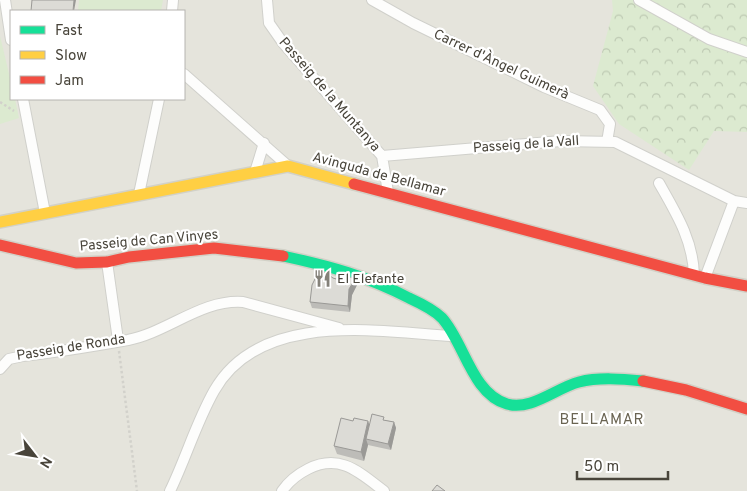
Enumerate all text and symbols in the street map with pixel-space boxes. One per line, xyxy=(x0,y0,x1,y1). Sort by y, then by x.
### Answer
legend xyxy=(10,10,185,100)
text: Fast xyxy=(55,22,83,41)
street label: Carrer d'Àngel Guimerà xyxy=(431,25,572,104)
street label: Passeig de la Muntanya xyxy=(275,34,383,156)
text: Slow xyxy=(55,47,87,66)
text: Jam xyxy=(55,72,84,91)
street label: Passeig de la Vall xyxy=(472,133,580,157)
street label: Avinguda de Bellamar xyxy=(311,149,448,201)
street label: Passeig de Can Vinyes xyxy=(79,226,219,256)
restaurant icon: El Elefante xyxy=(313,269,333,289)
place label: El Elefante xyxy=(337,271,404,288)
street label: Passeig de Ronda xyxy=(15,331,127,365)
district label: BELLAMAR xyxy=(559,411,645,430)
north arrow xyxy=(10,431,60,481)
scale bar xyxy=(577,448,668,480)
text: N xyxy=(35,453,55,471)
text: 50 m xyxy=(584,458,619,477)

